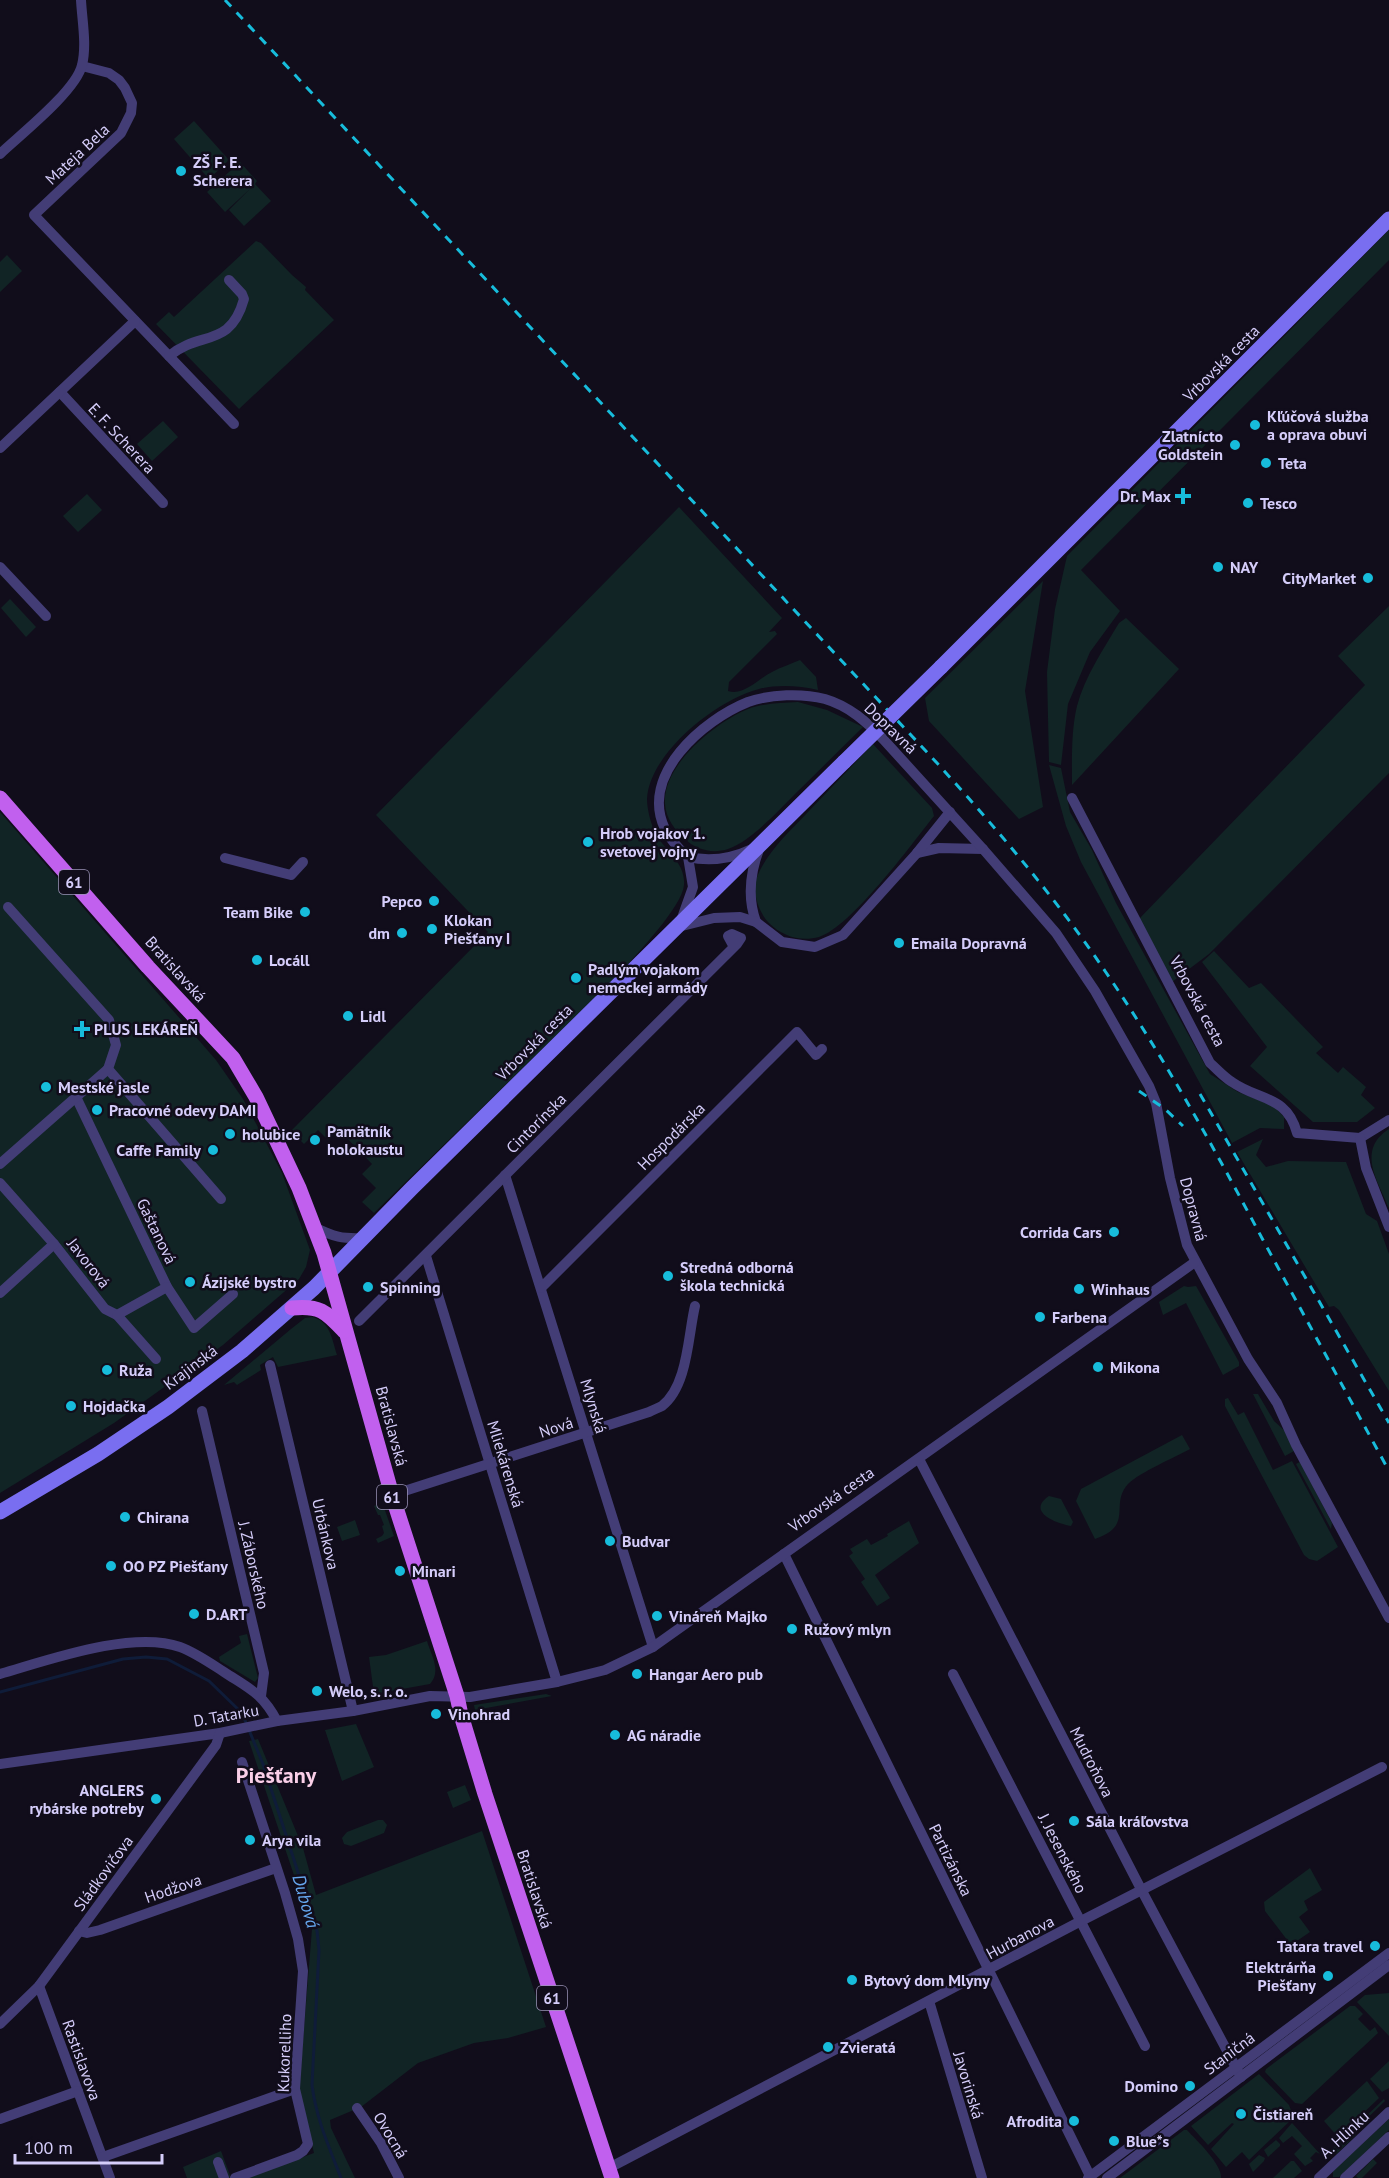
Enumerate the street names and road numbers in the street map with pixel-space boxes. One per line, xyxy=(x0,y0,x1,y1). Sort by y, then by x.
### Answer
street label: Mateja Bela xyxy=(41,119,113,189)
street label: Vrbovská cesta xyxy=(1178,321,1263,406)
street label: E. F. Scherera xyxy=(84,399,160,477)
street label: Dopravná xyxy=(861,698,921,758)
road number: 61 xyxy=(59,870,89,894)
street label: Bratislavská xyxy=(141,932,211,1006)
street label: Vrbovská cesta xyxy=(1165,951,1230,1050)
street label: Vrbovská cesta xyxy=(491,1000,576,1085)
street label: Cintorínska xyxy=(502,1089,570,1157)
street label: Hospodárska xyxy=(633,1098,709,1174)
street label: Dopravná xyxy=(1176,1175,1212,1243)
street label: Gaštanová xyxy=(133,1195,181,1267)
street label: Javorová xyxy=(63,1233,115,1292)
street label: Krajinská xyxy=(159,1340,221,1394)
street label: Mlynská xyxy=(576,1376,612,1436)
street label: Bratislavská xyxy=(372,1384,412,1468)
street label: Nová xyxy=(536,1412,576,1442)
street label: Mliekárenská xyxy=(483,1418,529,1510)
street label: Vrbovská cesta xyxy=(783,1462,878,1536)
road number: 61 xyxy=(377,1485,407,1509)
street label: Urbánkova xyxy=(308,1496,344,1572)
street label: J. Záborského xyxy=(234,1518,274,1611)
street label: D. Tatarku xyxy=(192,1699,260,1731)
street label: Mudroňova xyxy=(1066,1723,1118,1801)
street label: J. Jesenského xyxy=(1034,1809,1092,1896)
street label: Partizánska xyxy=(925,1821,977,1899)
street label: Sládkovičova xyxy=(69,1831,137,1915)
street label: Bratislavská xyxy=(513,1847,557,1931)
street label: Hodžova xyxy=(142,1869,204,1907)
street label: Hurbanova xyxy=(983,1911,1057,1963)
road number: 61 xyxy=(537,1986,567,2010)
street label: Kukorelliho xyxy=(273,2013,295,2093)
street label: Rastislavova xyxy=(58,2017,106,2103)
street label: Staničná xyxy=(1199,2027,1259,2079)
street label: Javorinská xyxy=(949,2048,989,2121)
street label: A. Hlinku xyxy=(1315,2106,1373,2162)
street label: Ovocná xyxy=(369,2108,413,2162)

